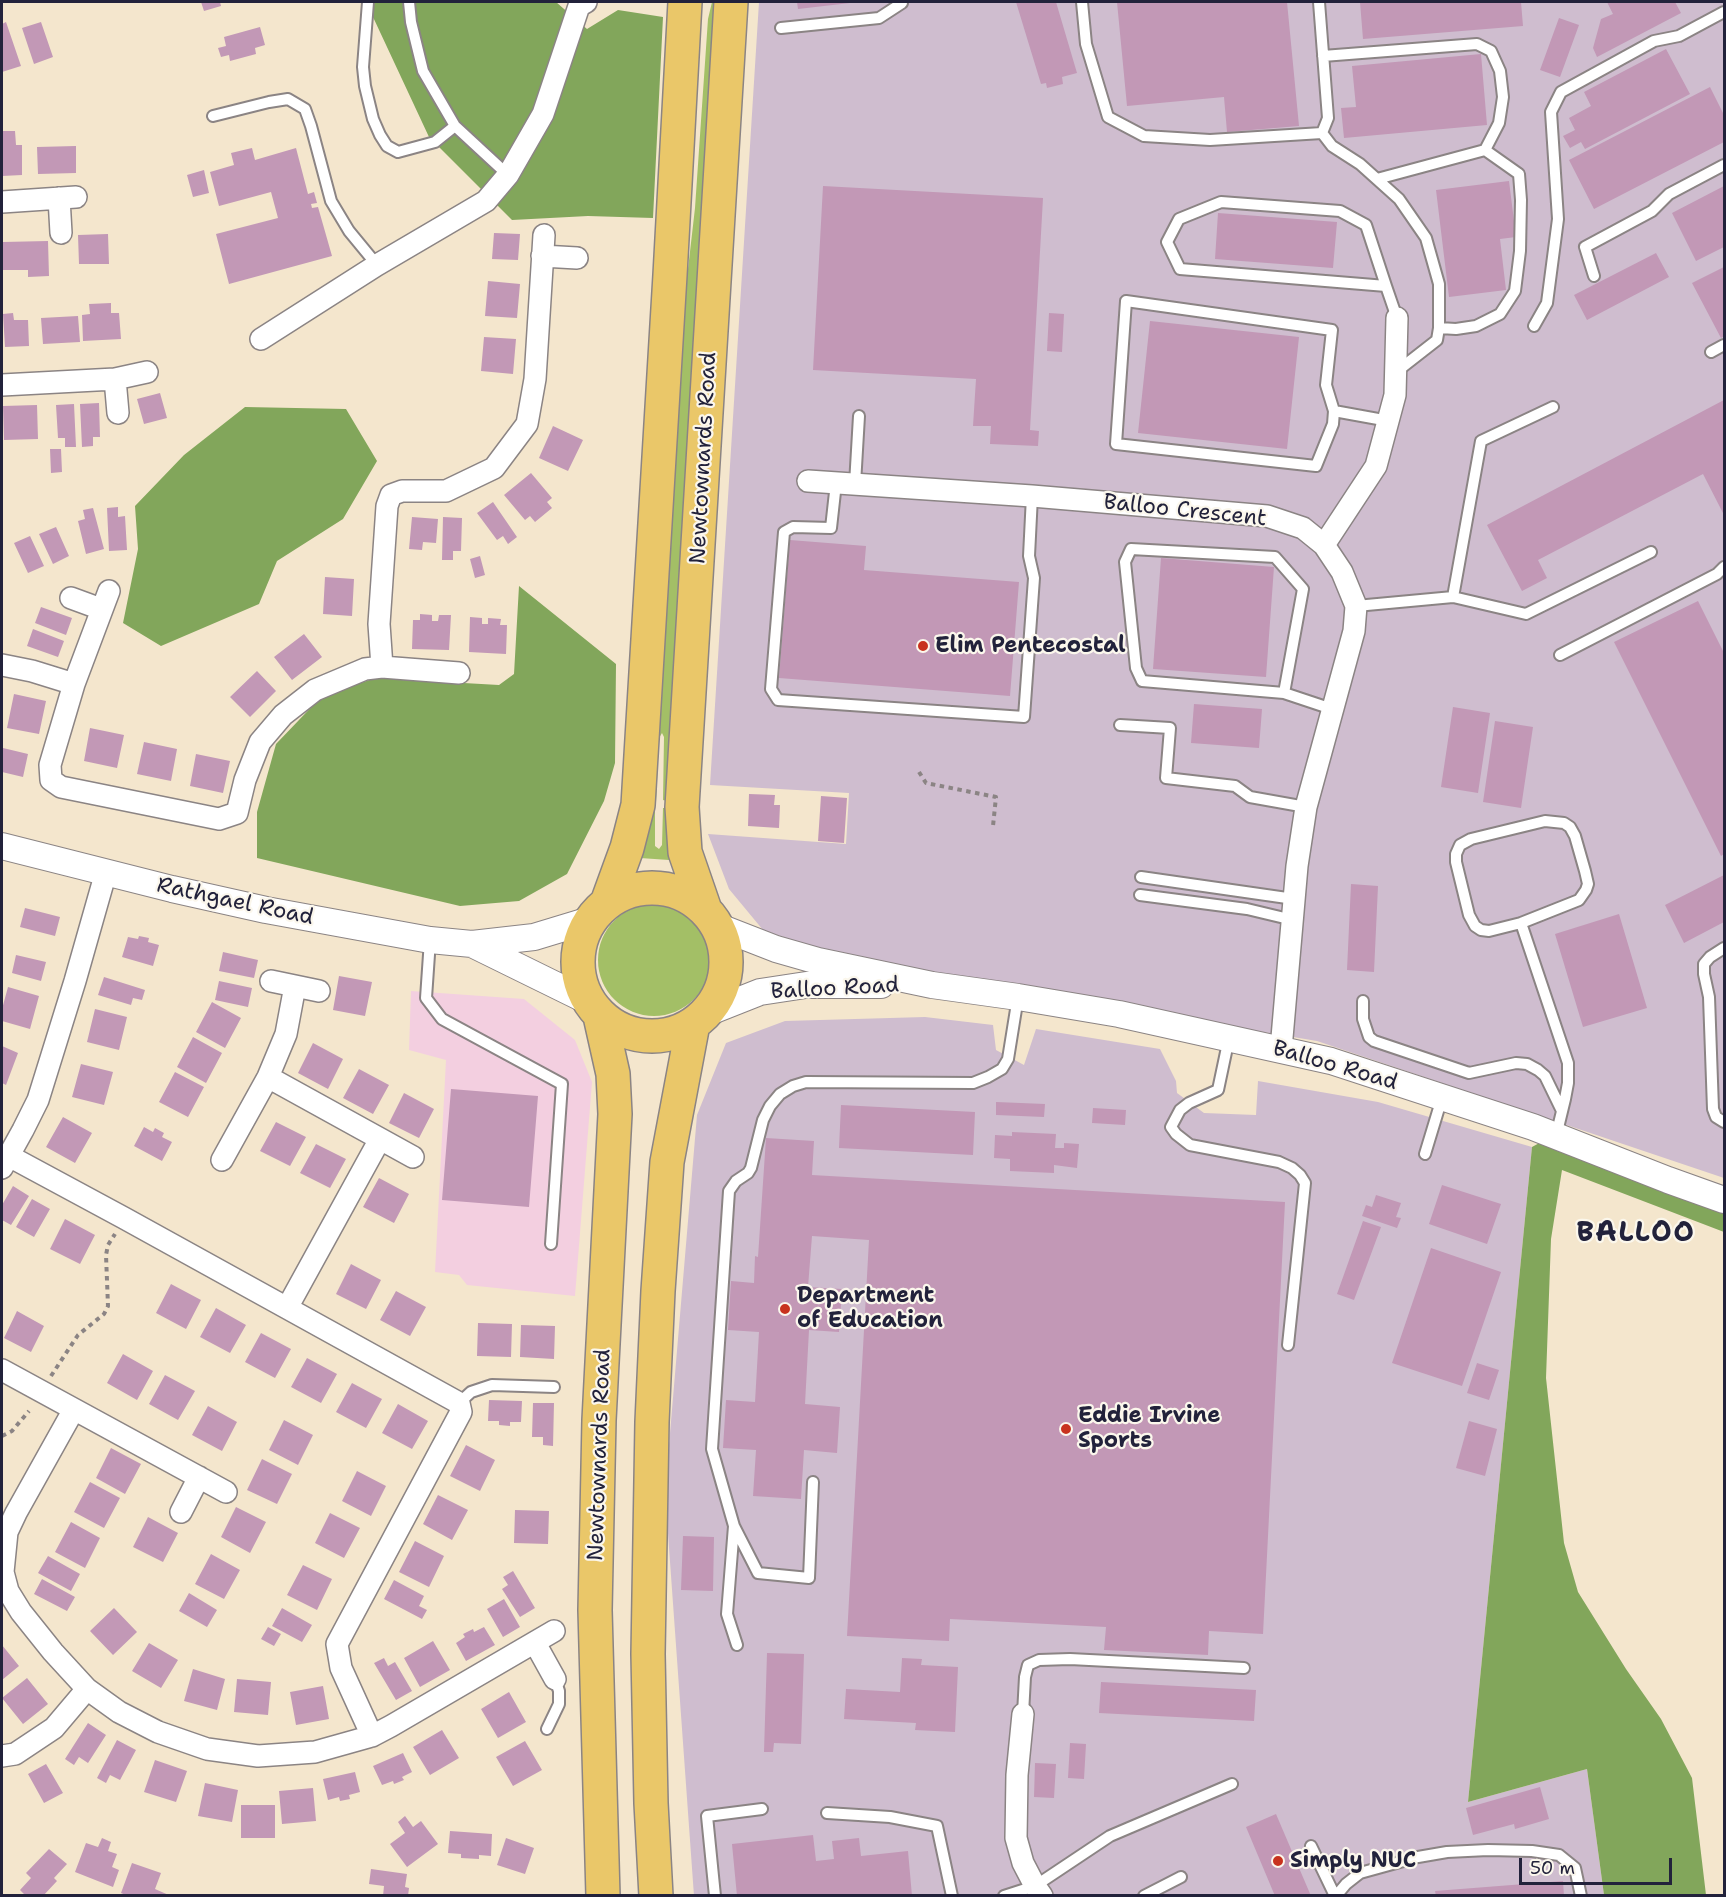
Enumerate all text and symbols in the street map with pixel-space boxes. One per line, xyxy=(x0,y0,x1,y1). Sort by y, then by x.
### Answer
street label: Newtownards Road xyxy=(685,351,723,565)
street label: Balloo Crescent xyxy=(1102,489,1268,533)
place label: Elim Pentecostal xyxy=(935,633,1126,659)
marker: Elim Pentecostal xyxy=(916,639,930,653)
street label: Rathgael Road xyxy=(154,873,316,931)
street label: Balloo Road xyxy=(770,972,900,1006)
street label: Balloo Road xyxy=(1270,1036,1400,1096)
district label: BALLOO xyxy=(1577,1217,1695,1251)
place label: Department of Education xyxy=(797,1283,943,1334)
marker: Department of Education xyxy=(778,1302,792,1316)
street label: Newtownards Road xyxy=(583,1348,617,1562)
place label: Eddie Irvine Sports xyxy=(1078,1403,1220,1454)
marker: Eddie Irvine Sports xyxy=(1059,1422,1073,1436)
scale bar xyxy=(1522,1846,1675,1884)
place label: Simply NUC xyxy=(1290,1848,1416,1874)
marker: Simply NUC xyxy=(1271,1854,1285,1868)
text: 50 m xyxy=(1530,1856,1575,1880)

